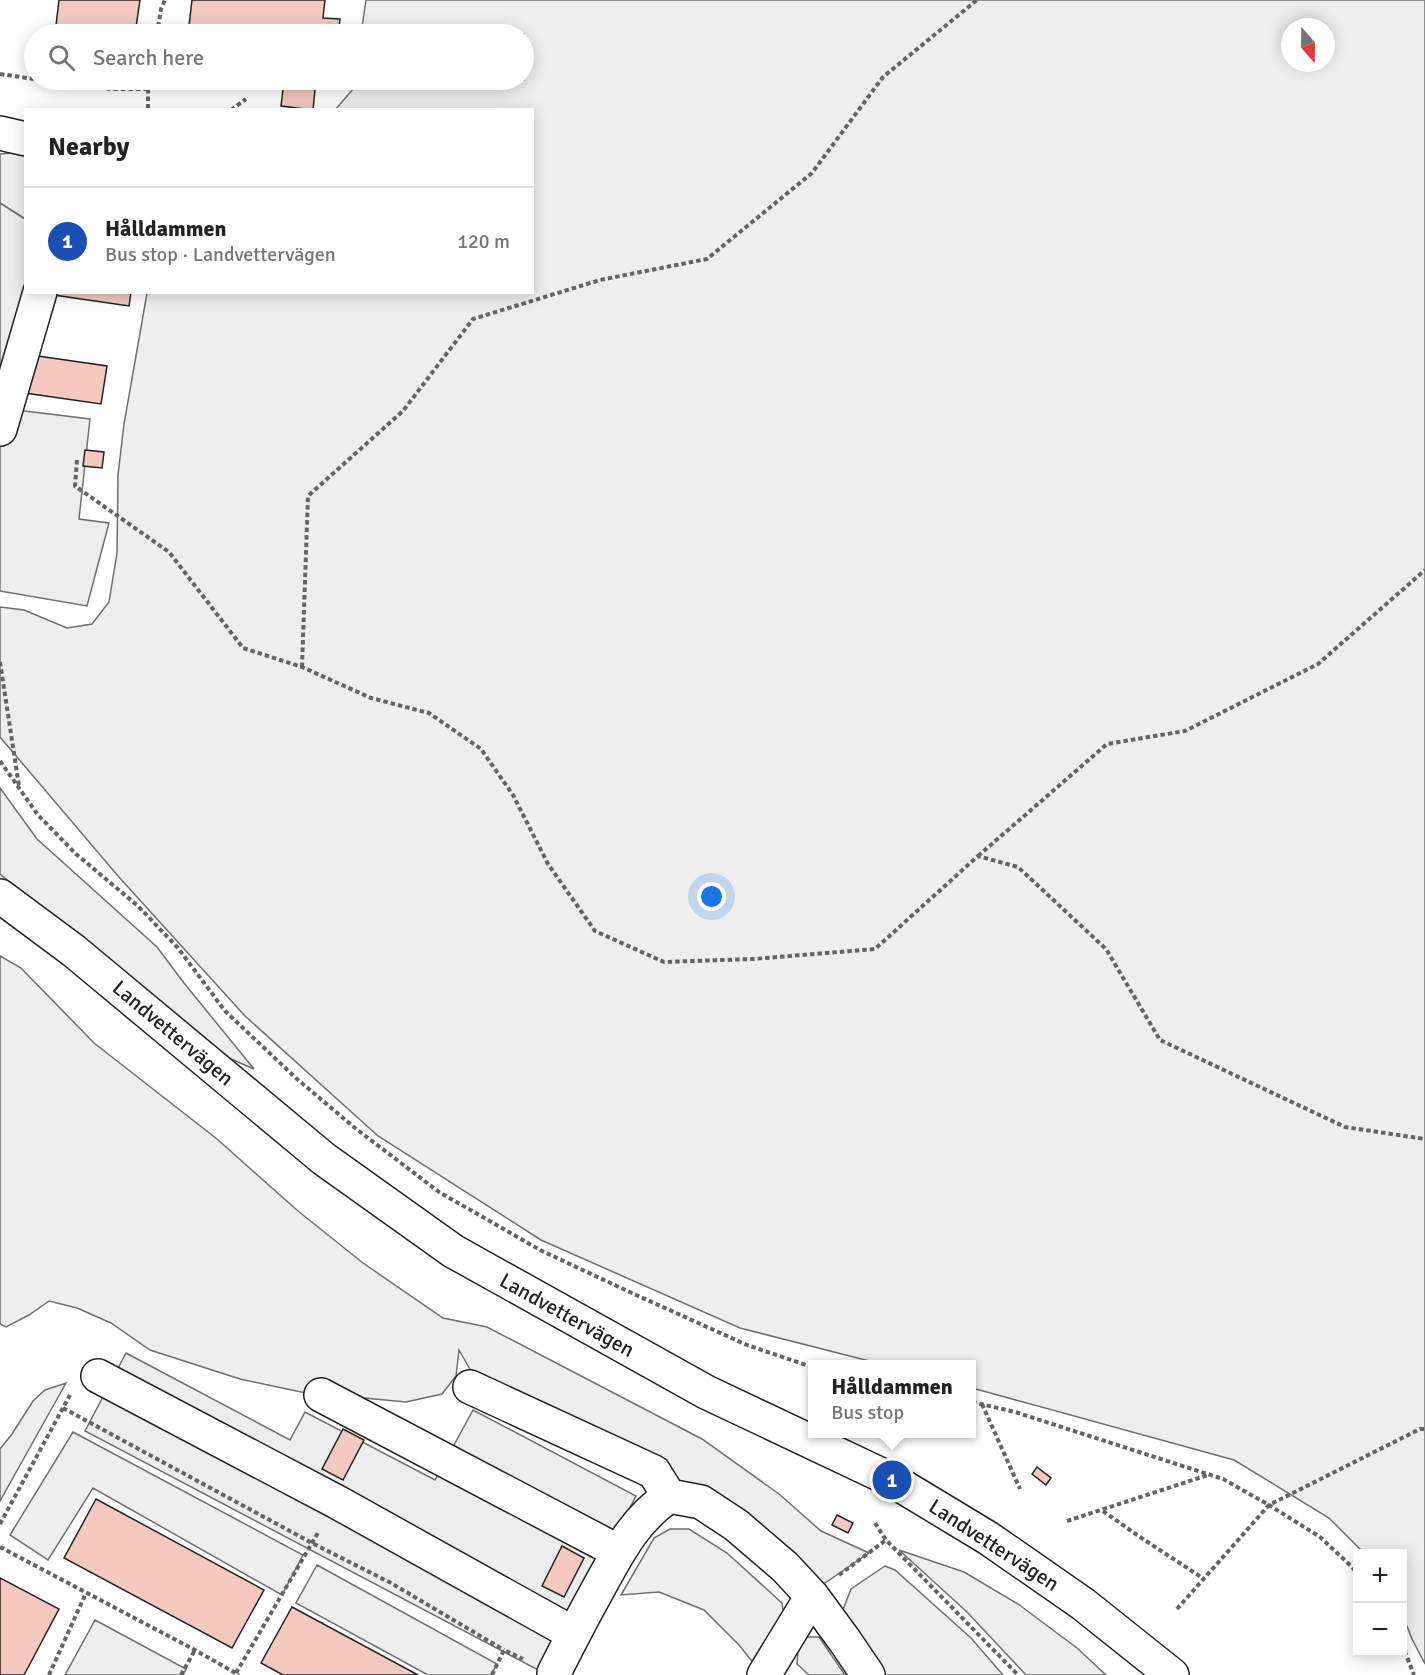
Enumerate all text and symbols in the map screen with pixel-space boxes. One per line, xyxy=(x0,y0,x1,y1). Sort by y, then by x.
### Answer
north arrow xyxy=(1281,18,1335,72)
search box xyxy=(24,24,534,90)
icon: search xyxy=(45,41,78,74)
text: Search here xyxy=(93,44,204,71)
text: Nearby xyxy=(48,131,129,163)
text: Hålldammen xyxy=(105,215,226,242)
text: 1 xyxy=(62,229,73,254)
text: 120 m xyxy=(457,229,510,254)
text: Bus stop · Landvettervägen xyxy=(105,242,336,267)
your location xyxy=(697,882,726,911)
street label: Landvettervägen xyxy=(107,975,239,1091)
street label: Landvettervägen xyxy=(495,1267,639,1363)
popup xyxy=(808,1360,976,1438)
text: Hålldammen xyxy=(831,1373,953,1400)
text: Bus stop xyxy=(831,1400,904,1425)
pin: 1 xyxy=(872,1458,912,1502)
street label: Landvettervägen xyxy=(924,1493,1064,1597)
map controls xyxy=(1353,1549,1407,1657)
button: + xyxy=(1353,1549,1407,1603)
button: − xyxy=(1353,1603,1407,1657)

